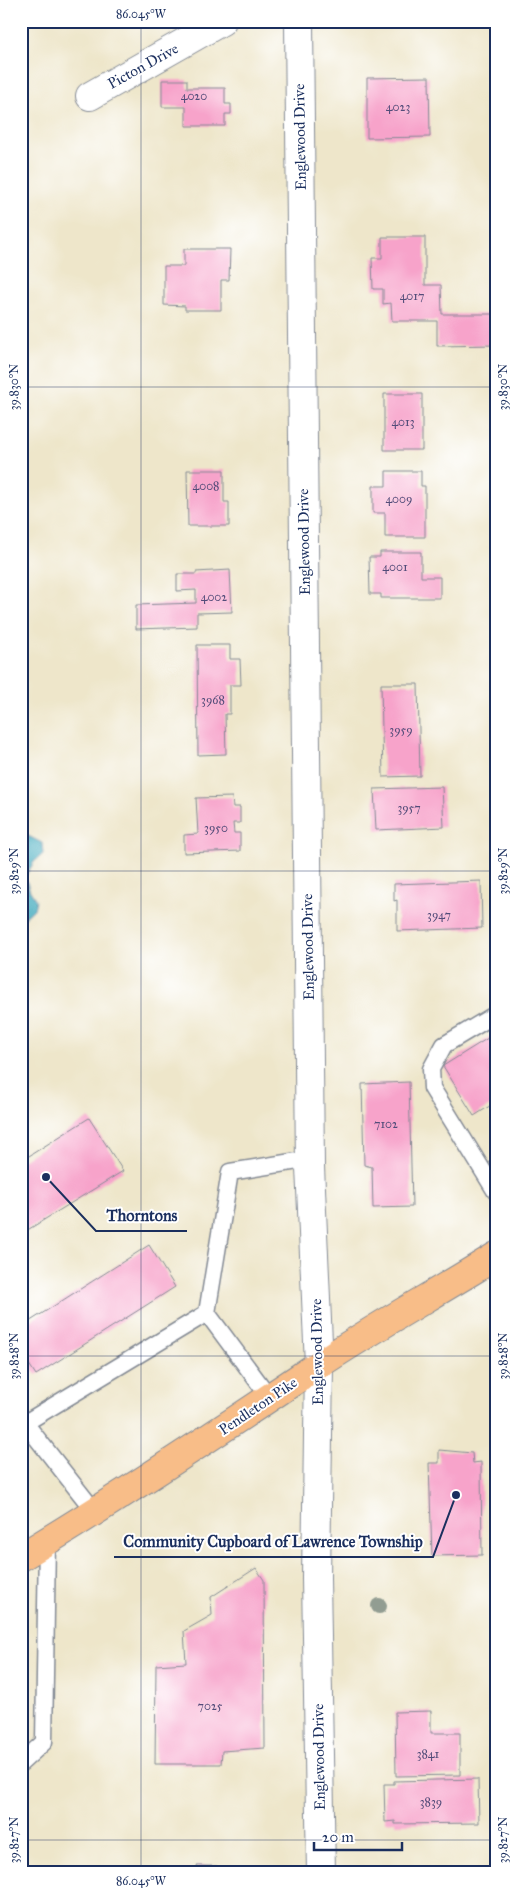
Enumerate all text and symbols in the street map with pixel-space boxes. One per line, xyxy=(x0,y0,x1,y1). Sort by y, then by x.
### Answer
text: 86.045°W xyxy=(116,7,167,21)
street label: Picton Drive xyxy=(105,39,181,93)
street label: Englewood Drive xyxy=(290,84,310,190)
house number: 4020 xyxy=(181,89,207,103)
house number: 4023 xyxy=(386,100,410,114)
house number: 4017 xyxy=(400,289,424,303)
text: 39.830°N xyxy=(7,364,21,410)
text: 39.830°N xyxy=(496,364,510,410)
house number: 4013 xyxy=(391,415,415,429)
house number: 4008 xyxy=(192,479,220,493)
street label: Englewood Drive xyxy=(294,489,314,595)
house number: 4009 xyxy=(385,492,413,506)
house number: 4001 xyxy=(382,560,408,574)
house number: 4002 xyxy=(201,590,227,604)
house number: 3968 xyxy=(201,693,225,707)
house number: 3959 xyxy=(389,723,413,737)
house number: 3957 xyxy=(397,801,421,815)
house number: 3950 xyxy=(204,821,228,835)
text: 39.829°N xyxy=(7,847,21,895)
text: 39.829°N xyxy=(496,847,510,895)
street label: Englewood Drive xyxy=(298,894,318,1000)
house number: 3947 xyxy=(427,908,451,922)
house number: 7102 xyxy=(374,1117,398,1131)
callout: Thorntons xyxy=(96,1200,187,1231)
text: Thorntons xyxy=(106,1206,178,1225)
street label: Englewood Drive xyxy=(307,1299,327,1405)
text: 39.828°N xyxy=(7,1333,21,1379)
text: 39.828°N xyxy=(496,1333,510,1379)
street label: Pendleton Pike xyxy=(215,1373,301,1439)
callout: Community Cupboard of Lawrence Township xyxy=(114,1526,433,1557)
text: Community Cupboard of Lawrence Township xyxy=(123,1532,423,1552)
house number: 7025 xyxy=(198,1699,223,1713)
street label: Englewood Drive xyxy=(309,1704,329,1810)
house number: 3841 xyxy=(417,1747,440,1761)
house number: 3839 xyxy=(420,1795,442,1809)
text: 39.827°N xyxy=(7,1817,21,1863)
text: 39.827°N xyxy=(496,1817,510,1863)
scale bar xyxy=(314,1819,402,1851)
text: 20 m xyxy=(322,1828,354,1846)
text: 86.045°W xyxy=(116,1874,167,1888)

